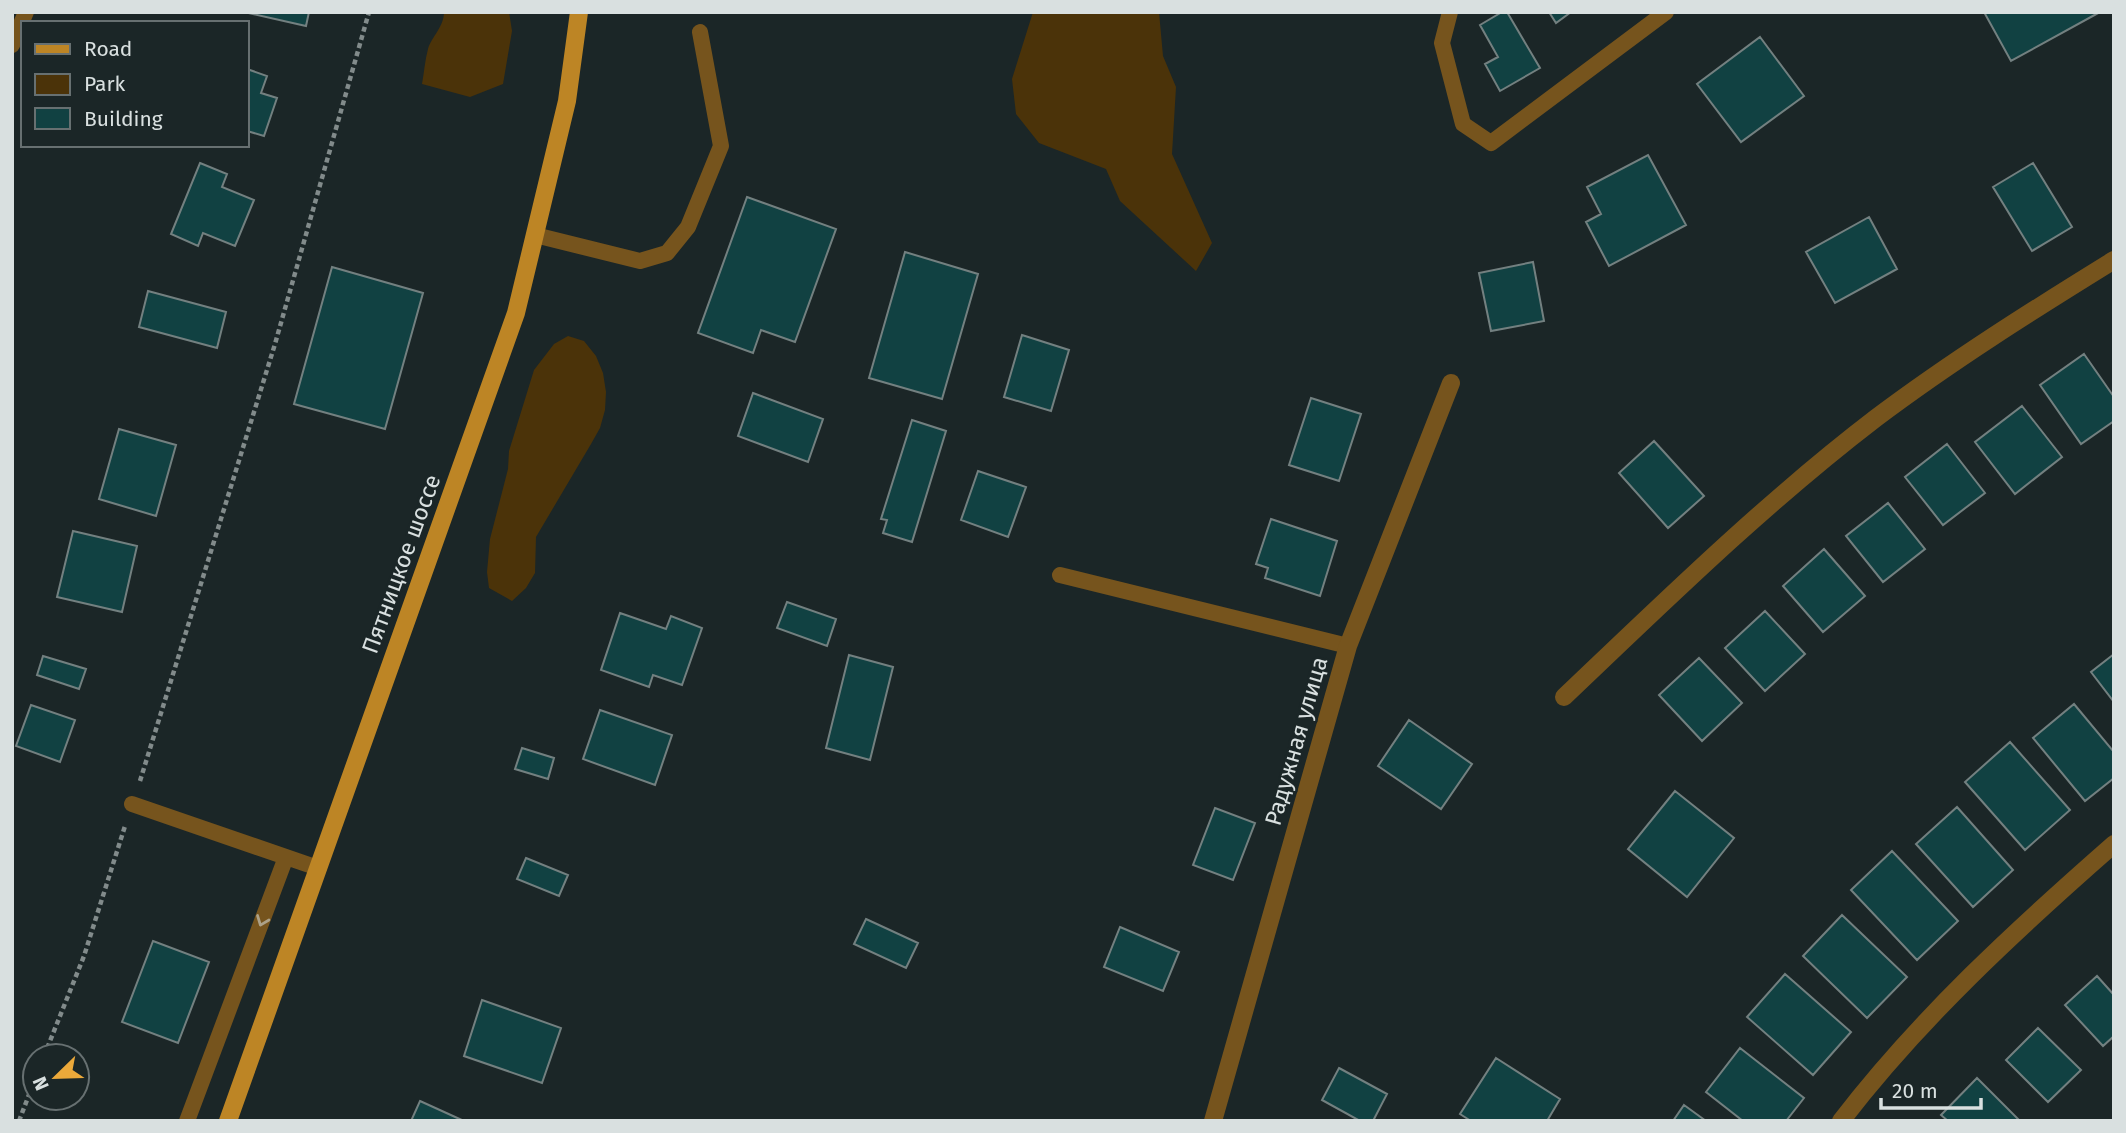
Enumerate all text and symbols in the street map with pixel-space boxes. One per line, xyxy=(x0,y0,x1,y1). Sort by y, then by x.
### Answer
legend xyxy=(21,21,248,147)
text: Road xyxy=(84,36,132,62)
text: Park xyxy=(84,71,126,97)
text: Building xyxy=(84,106,163,132)
street label: Пятницкое шоссе xyxy=(356,471,446,657)
street label: Радужная улица xyxy=(1259,653,1333,829)
one-way arrow xyxy=(256,914,270,926)
north arrow xyxy=(21,1042,91,1112)
scale bar xyxy=(1881,1066,1981,1110)
text: N xyxy=(28,1073,54,1094)
text: 20 m xyxy=(1892,1078,1938,1104)

